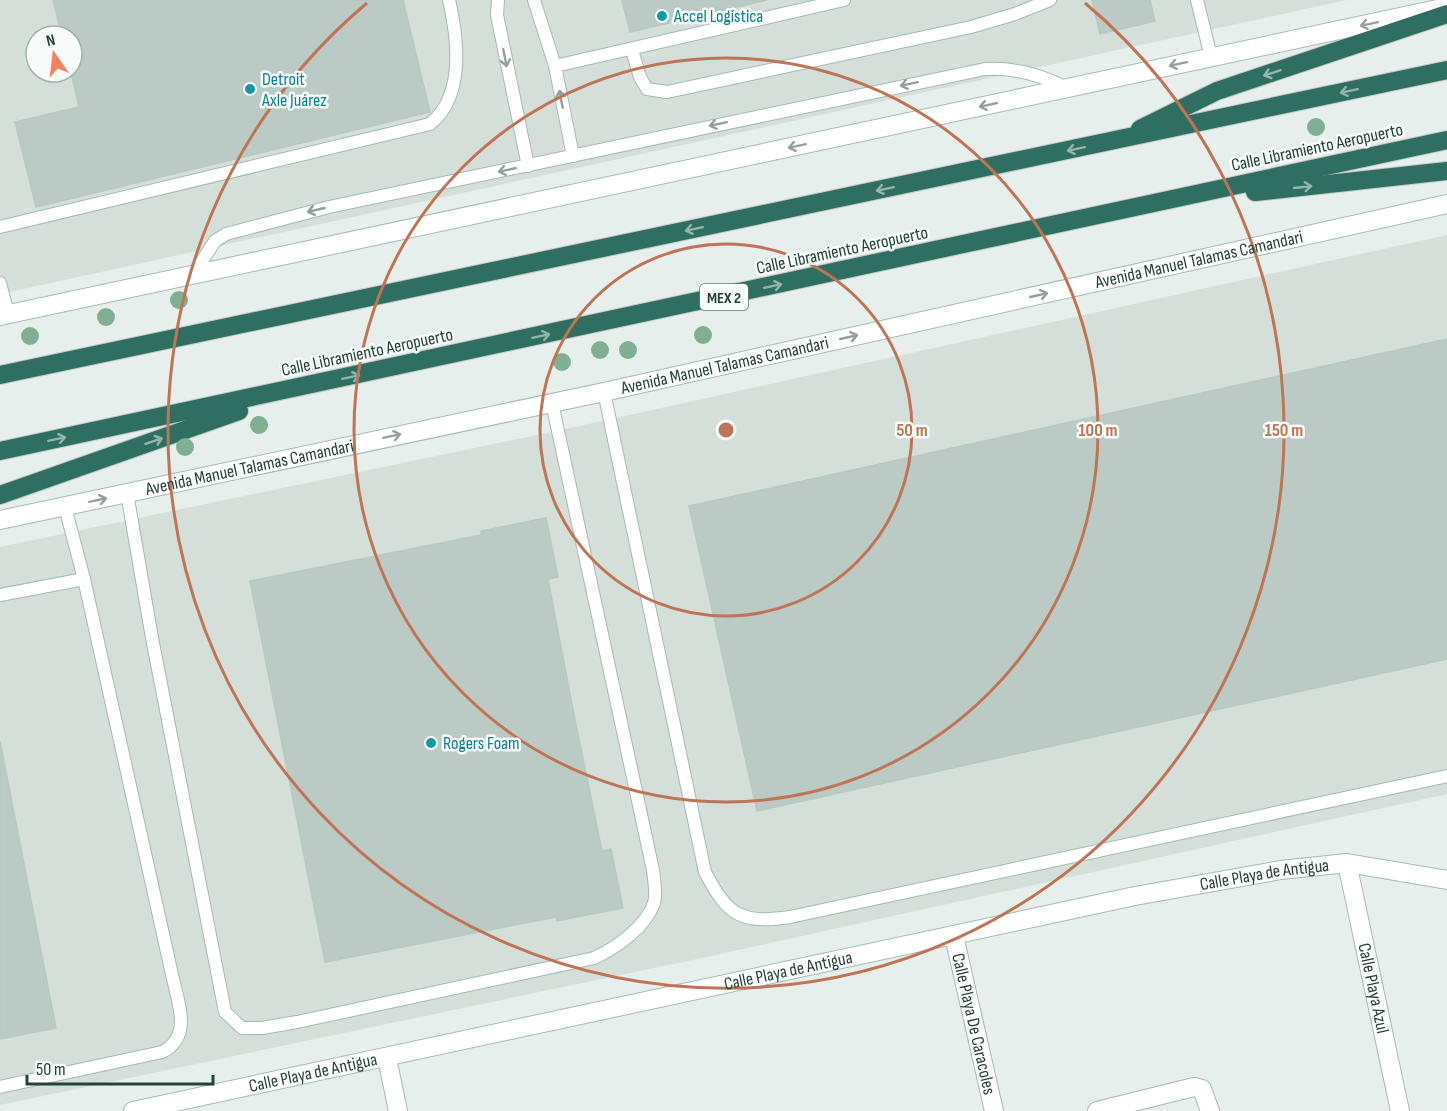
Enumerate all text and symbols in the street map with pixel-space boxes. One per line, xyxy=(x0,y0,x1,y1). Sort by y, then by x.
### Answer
place label: Accel Logística xyxy=(673,6,763,27)
marker: Accel Logística xyxy=(655,9,669,23)
one-way arrow xyxy=(1360,19,1380,30)
north arrow xyxy=(24,24,84,84)
text: N xyxy=(44,31,57,51)
one-way arrow xyxy=(500,47,511,67)
one-way arrow xyxy=(1169,59,1188,71)
one-way arrow xyxy=(1263,68,1282,79)
place label: Detroit Axle Juárez xyxy=(261,69,327,111)
one-way arrow xyxy=(899,79,919,90)
marker: Detroit Axle Juárez xyxy=(243,82,257,96)
one-way arrow xyxy=(1339,86,1359,97)
one-way arrow xyxy=(555,90,566,109)
one-way arrow xyxy=(979,100,998,111)
one-way arrow xyxy=(709,119,728,130)
street label: Calle Libramiento Aeropuerto xyxy=(1229,119,1405,176)
one-way arrow xyxy=(788,141,807,152)
one-way arrow xyxy=(1067,144,1086,156)
one-way arrow xyxy=(498,165,517,176)
one-way arrow xyxy=(1292,181,1312,192)
one-way arrow xyxy=(876,184,895,196)
one-way arrow xyxy=(307,205,326,217)
street label: Calle Libramiento Aeropuerto xyxy=(754,222,930,279)
one-way arrow xyxy=(685,224,704,236)
street label: Avenida Manuel Talamas Camandari xyxy=(1092,226,1305,293)
one-way arrow xyxy=(763,280,782,291)
road number: MEX 2 xyxy=(700,284,748,310)
one-way arrow xyxy=(1030,288,1049,300)
street label: Calle Libramiento Aeropuerto xyxy=(279,324,455,381)
one-way arrow xyxy=(531,330,551,341)
one-way arrow xyxy=(839,331,858,343)
street label: Avenida Manuel Talamas Camandari xyxy=(618,332,831,399)
one-way arrow xyxy=(341,371,360,383)
centre of rings xyxy=(716,420,736,440)
text: 50 m xyxy=(896,420,928,441)
text: 100 m xyxy=(1079,420,1118,441)
text: 150 m xyxy=(1265,420,1303,441)
one-way arrow xyxy=(381,430,401,441)
one-way arrow xyxy=(47,433,67,444)
one-way arrow xyxy=(144,434,163,445)
street label: Avenida Manuel Talamas Camandari xyxy=(143,435,356,500)
one-way arrow xyxy=(88,494,108,505)
place label: Rogers Foam xyxy=(443,733,520,754)
marker: Rogers Foam xyxy=(424,736,438,750)
street label: Calle Playa de Antigua xyxy=(1198,855,1330,895)
street label: Calle Playa Azul xyxy=(1353,941,1393,1035)
street label: Calle Playa de Antigua xyxy=(722,947,854,995)
street label: Calle Playa De Caracoles xyxy=(947,951,1000,1097)
scale bar xyxy=(27,1048,213,1086)
street label: Calle Playa de Antigua xyxy=(247,1049,379,1097)
text: 50 m xyxy=(36,1059,66,1080)

